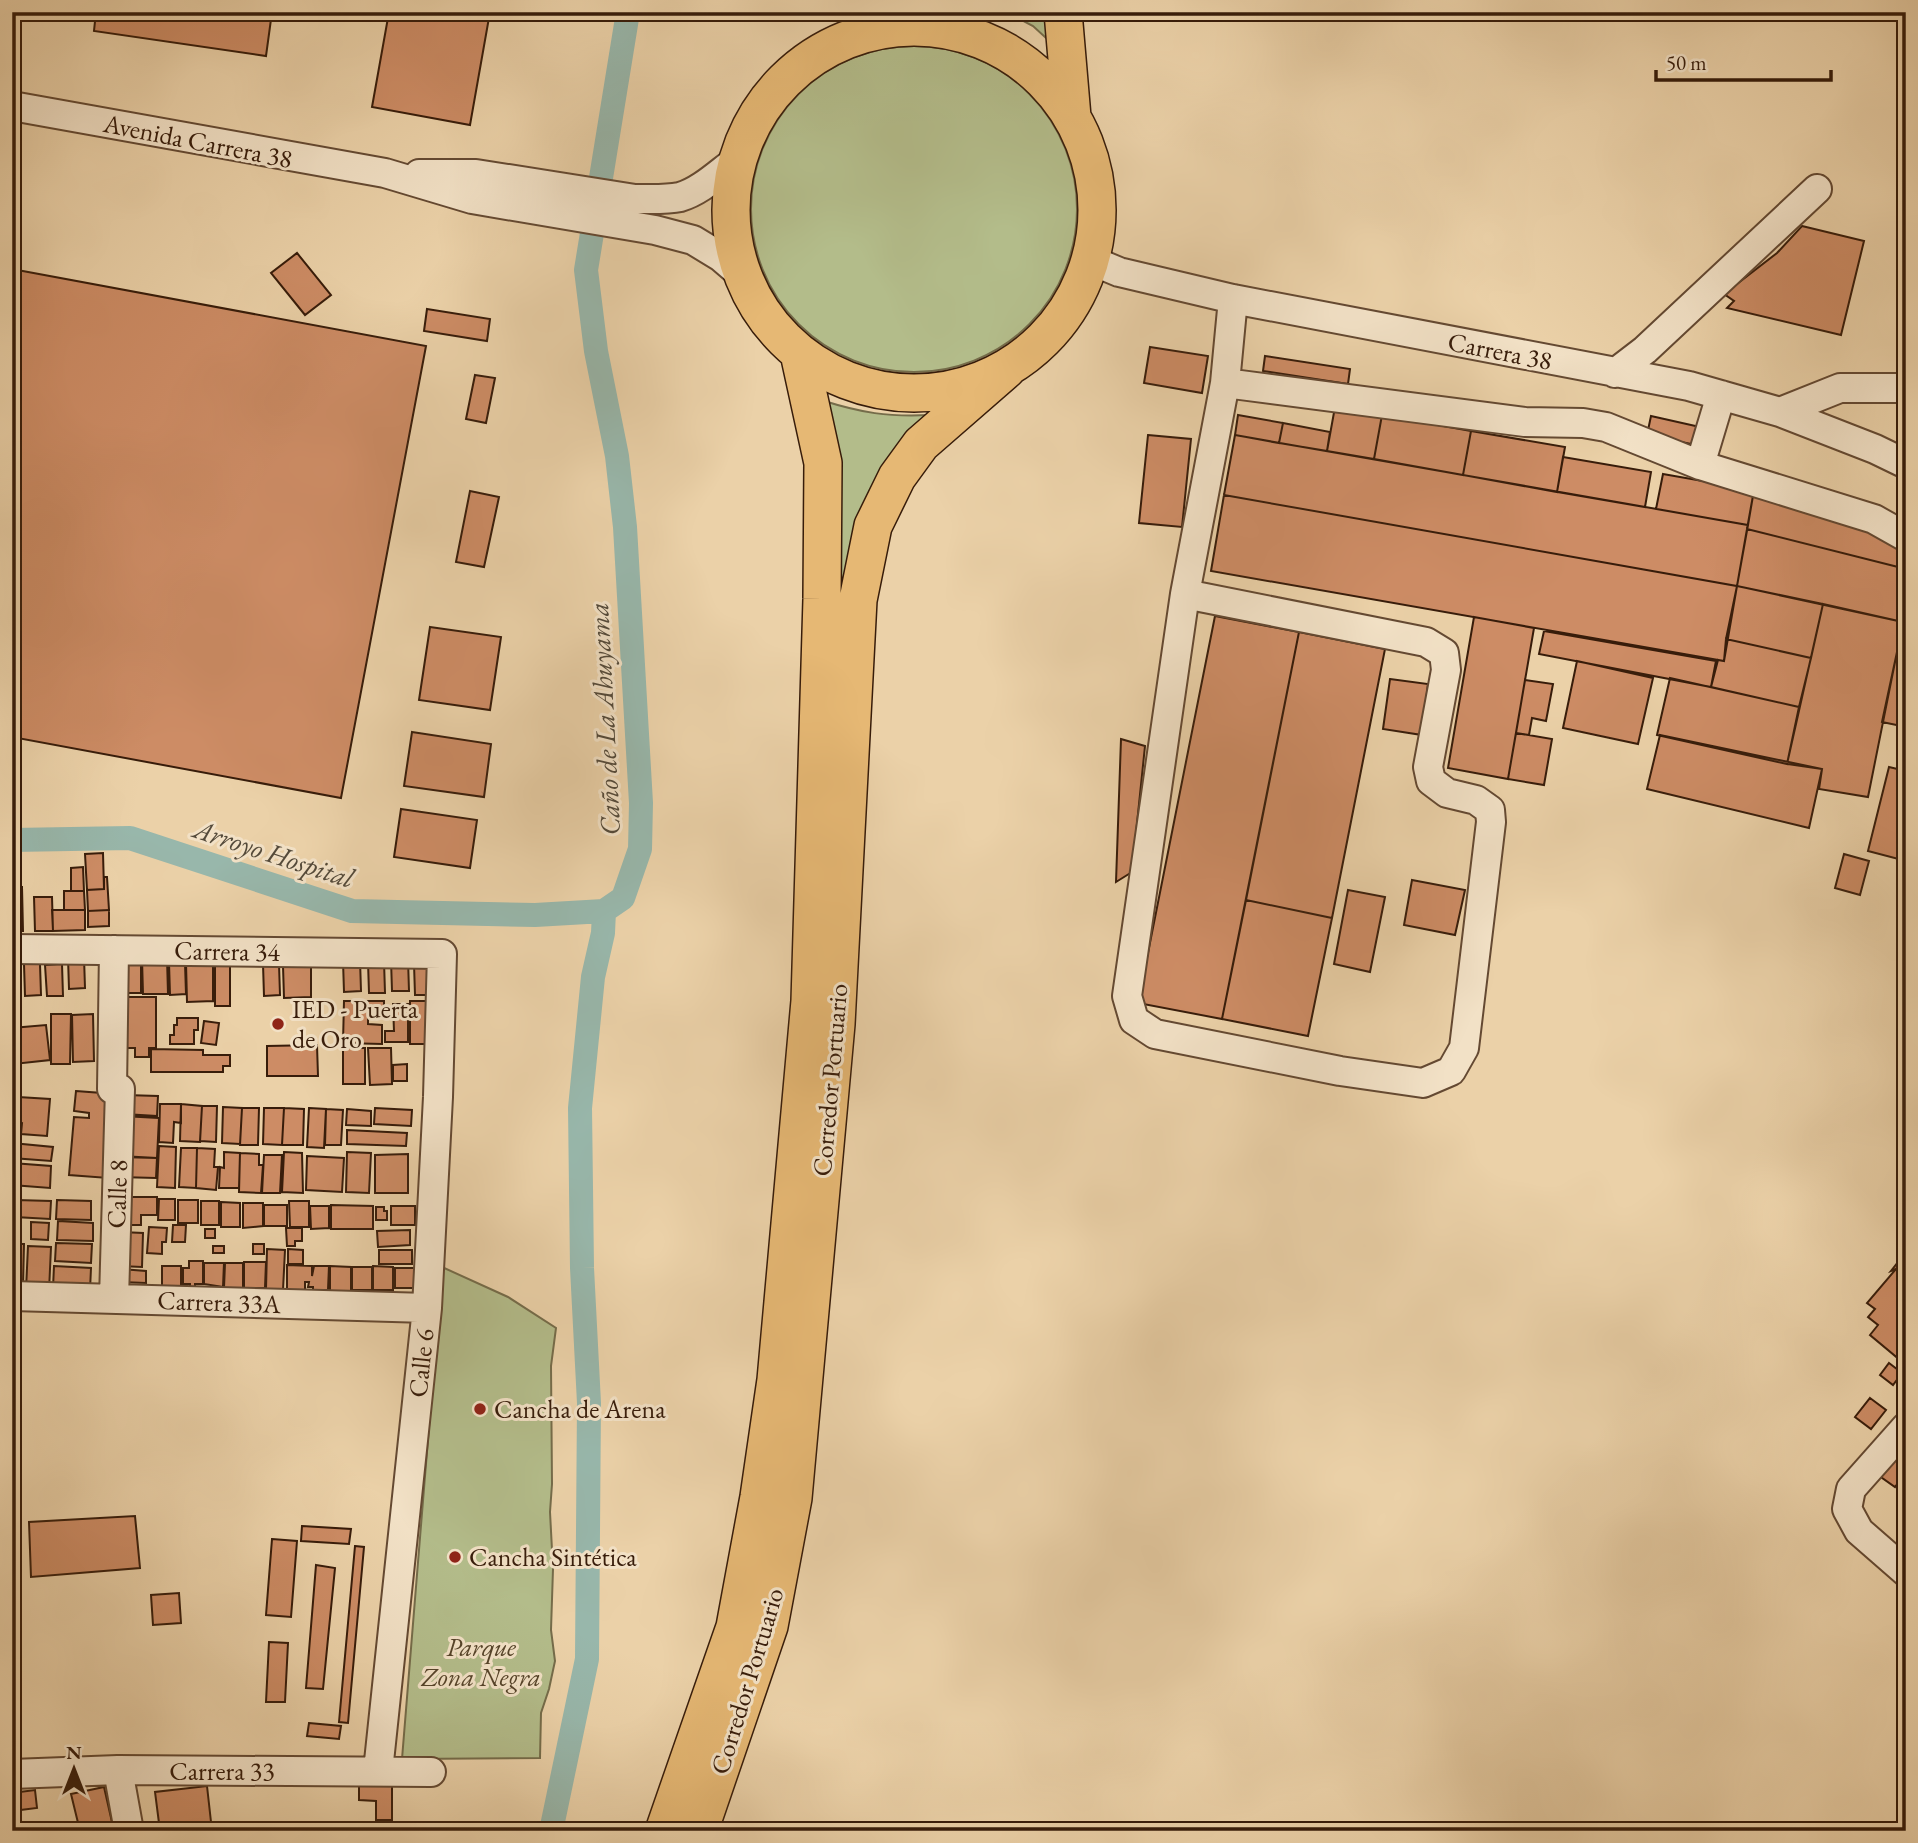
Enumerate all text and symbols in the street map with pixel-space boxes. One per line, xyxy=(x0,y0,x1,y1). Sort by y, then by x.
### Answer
scale bar xyxy=(1656,38,1830,82)
text: 50 m xyxy=(1666,49,1707,76)
street label: Avenida Carrera 38 xyxy=(100,106,295,176)
street label: Carrera 38 xyxy=(1445,324,1555,378)
water label: Caño de La Ahuyama xyxy=(580,602,628,836)
water label: Arroyo Hospital xyxy=(187,810,360,896)
street label: Carrera 34 xyxy=(174,933,281,969)
street label: Corredor Portuario xyxy=(805,982,855,1178)
place label: IED - Puerta de Oro xyxy=(292,992,419,1056)
marker: IED - Puerta de Oro xyxy=(270,1016,286,1032)
street label: Calle 8 xyxy=(99,1159,135,1229)
street label: Carrera 33A xyxy=(157,1283,282,1321)
street label: Calle 6 xyxy=(400,1327,442,1399)
place label: Cancha de Arena xyxy=(494,1392,666,1426)
marker: Cancha de Arena xyxy=(472,1401,488,1417)
place label: Cancha Sintética xyxy=(469,1540,637,1574)
marker: Cancha Sintética xyxy=(447,1549,463,1565)
street label: Corredor Portuario xyxy=(702,1584,792,1778)
park label: Parque Zona Negra xyxy=(420,1630,541,1694)
north arrow xyxy=(38,1734,108,1804)
text: N xyxy=(66,1740,82,1765)
street label: Carrera 33 xyxy=(169,1754,275,1788)

